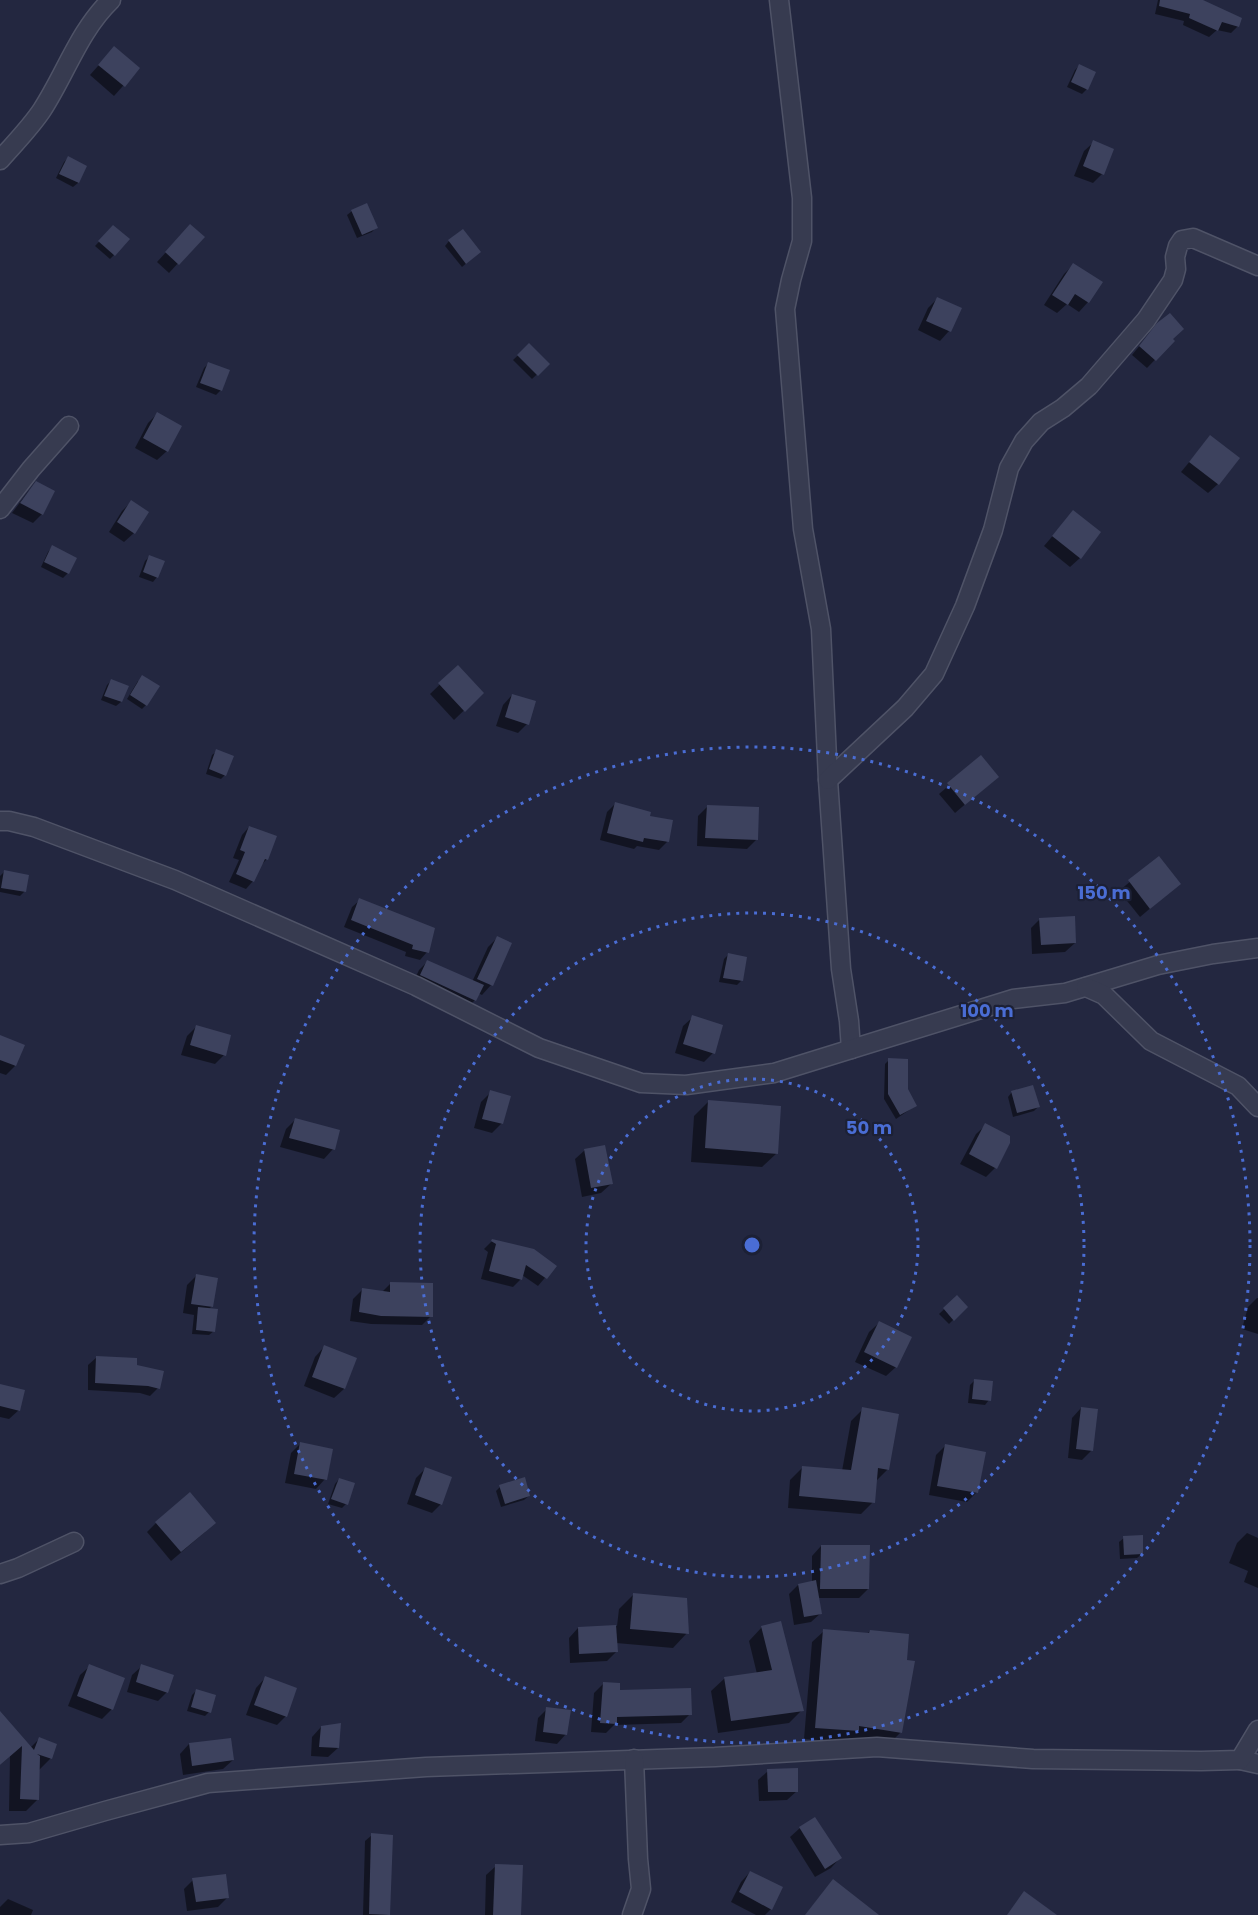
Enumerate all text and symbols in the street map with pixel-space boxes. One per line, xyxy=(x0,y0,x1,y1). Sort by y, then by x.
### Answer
text: 150 m xyxy=(1077,880,1131,905)
text: 100 m xyxy=(960,998,1014,1023)
text: 50 m xyxy=(846,1115,892,1140)
centre of rings xyxy=(742,1235,762,1255)

